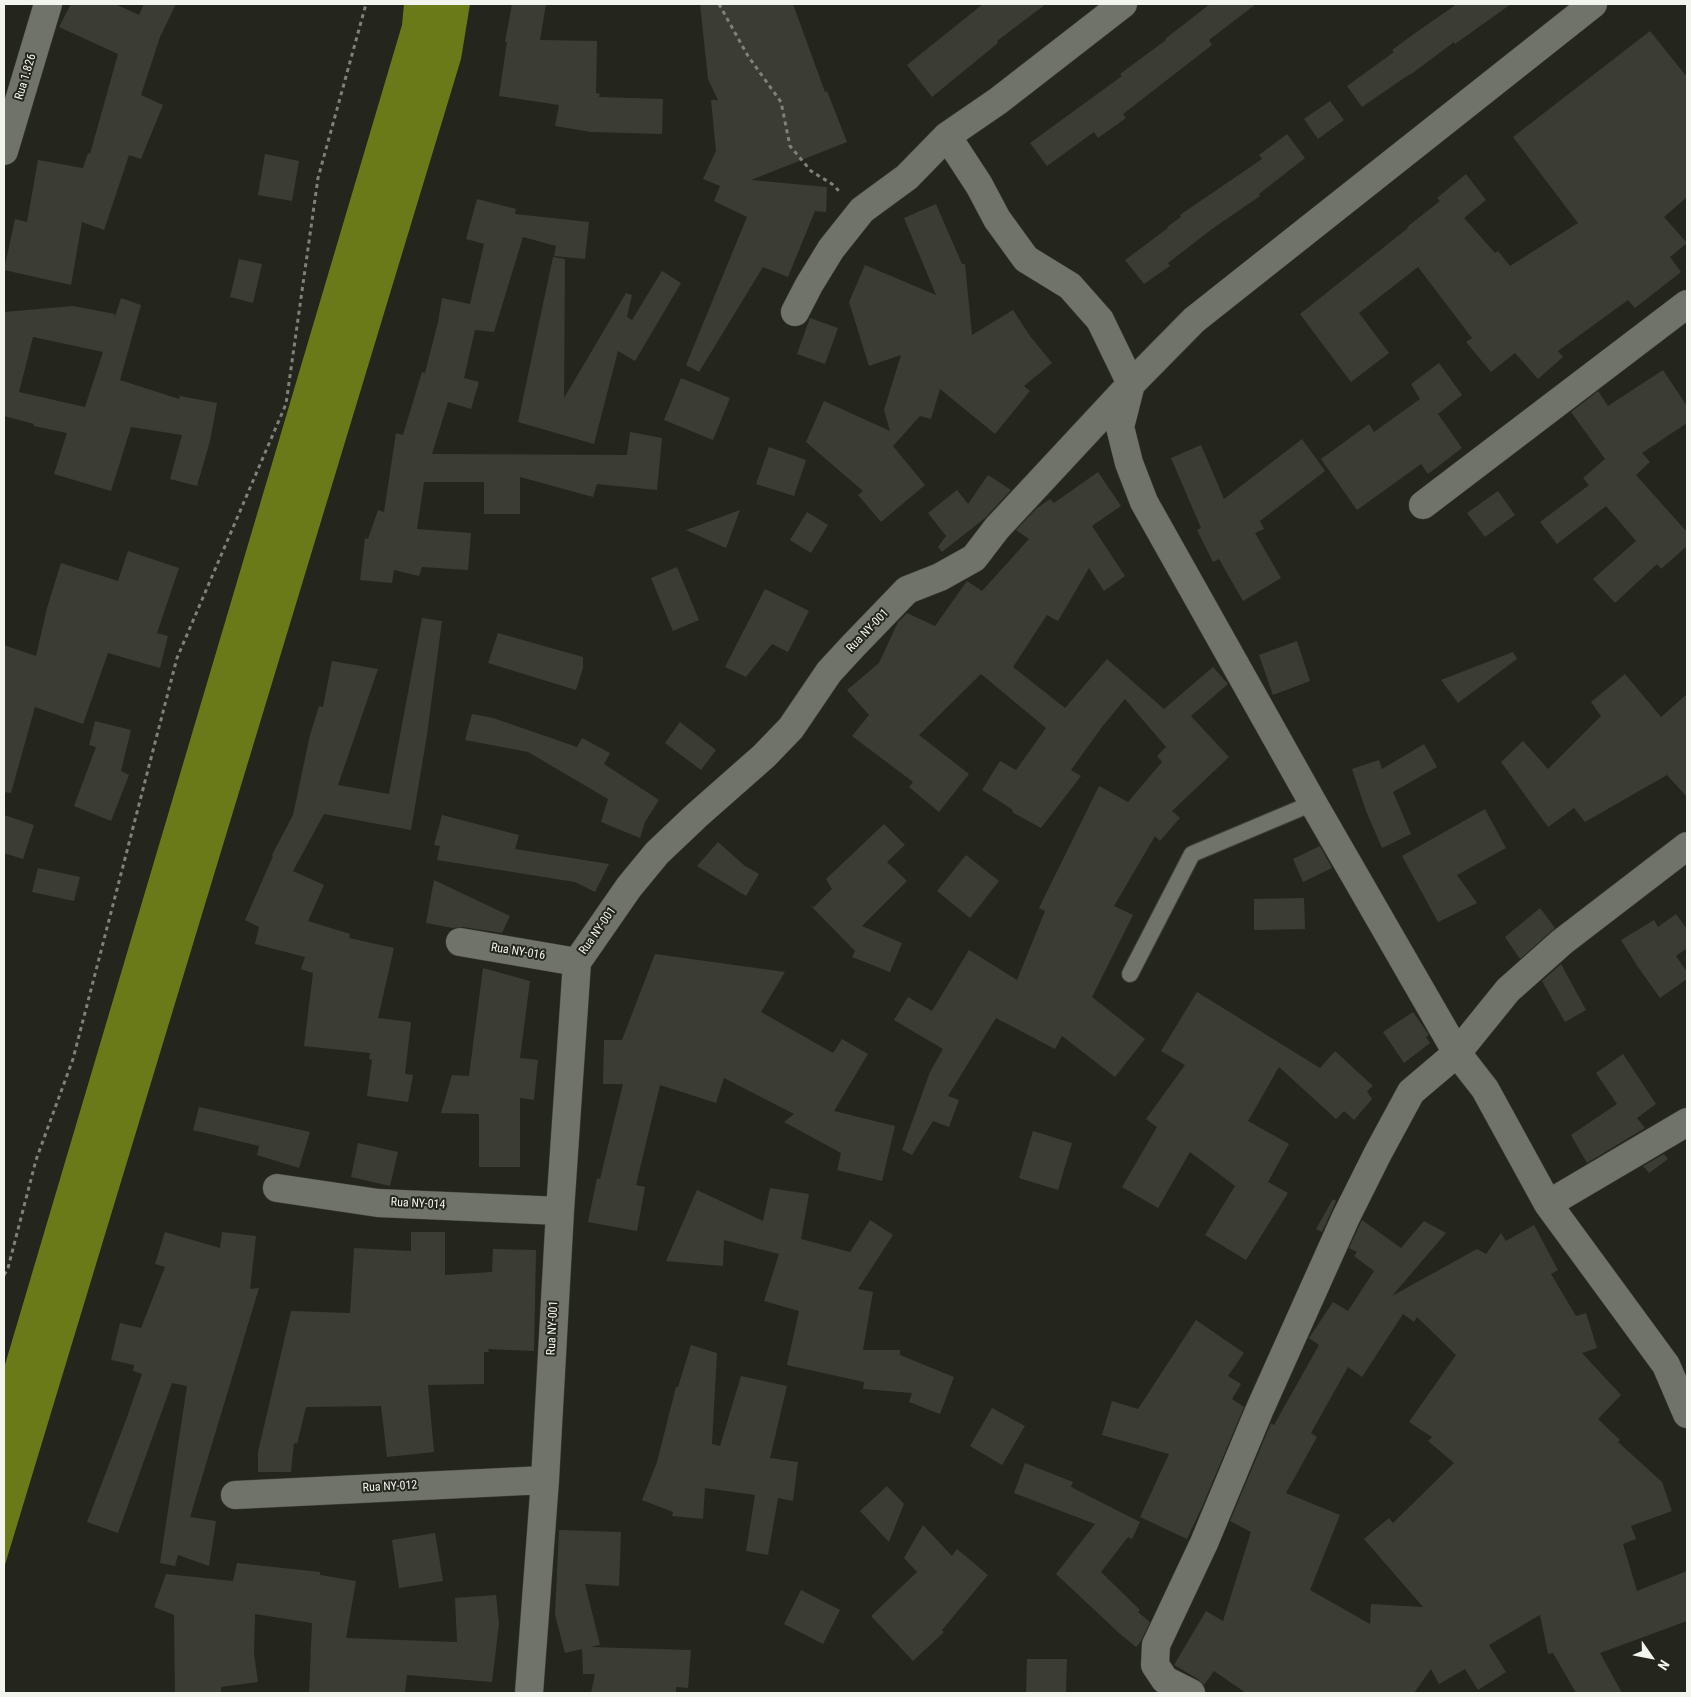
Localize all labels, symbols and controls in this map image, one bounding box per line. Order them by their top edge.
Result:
street label: Rua 1.826 [12,52,40,102]
street label: Rua NY-001 [844,606,892,656]
street label: Rua NY-001 [576,904,620,958]
street label: Rua NY-016 [490,941,546,963]
street label: Rua NY-014 [390,1195,446,1213]
street label: Rua NY-001 [544,1300,562,1356]
street label: Rua NY-012 [362,1478,418,1496]
north arrow [1626,1632,1676,1682]
text: N [1655,1657,1673,1673]

